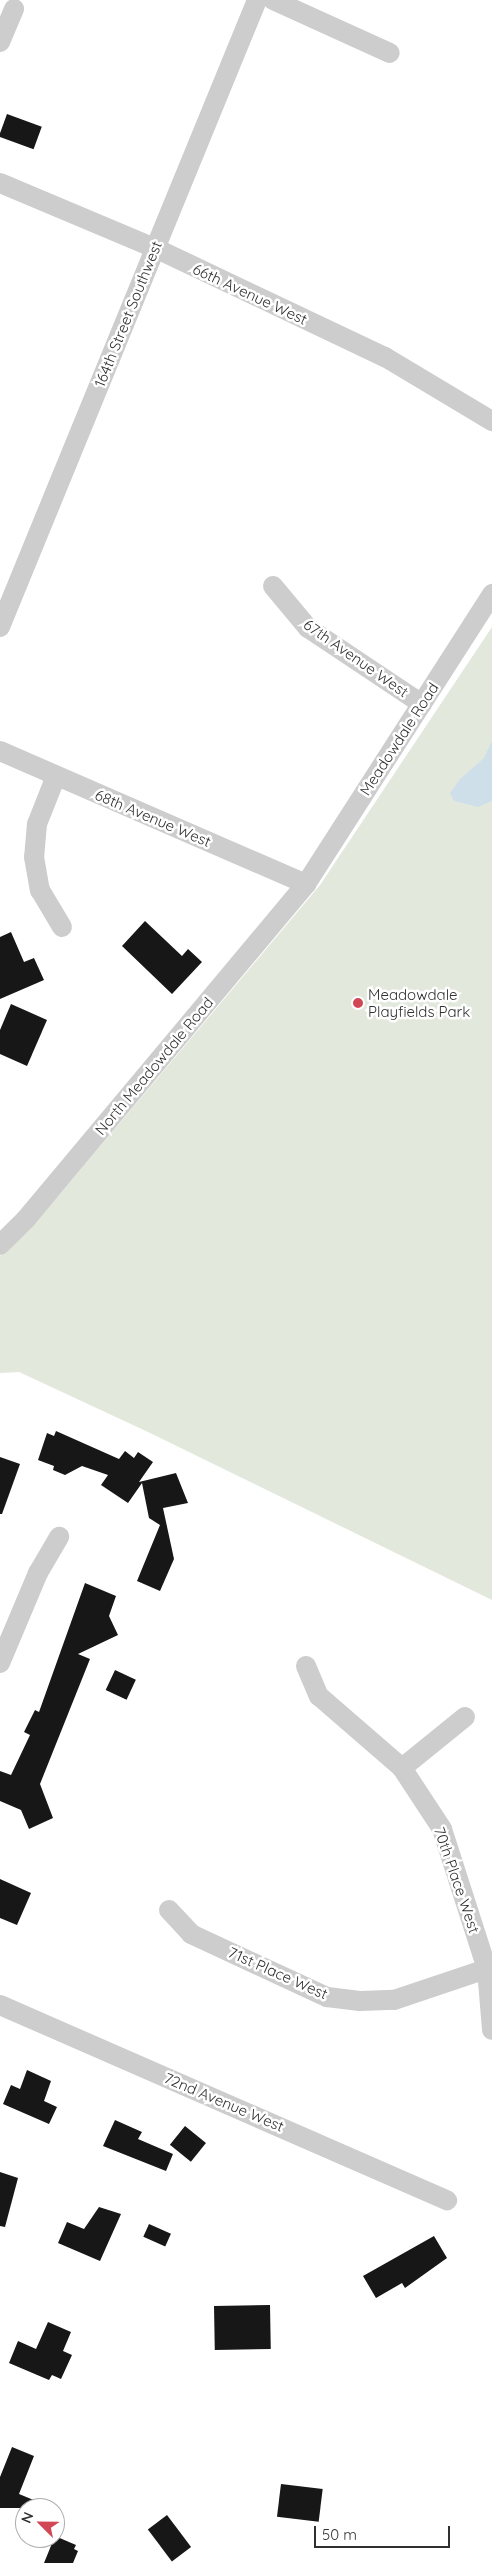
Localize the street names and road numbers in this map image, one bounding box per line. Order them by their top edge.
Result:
street label: 164th Street Southwest [90,238,166,390]
street label: 66th Avenue West [190,260,310,328]
street label: 67th Avenue West [300,615,412,701]
street label: Meadowdale Road [356,679,442,799]
street label: 68th Avenue West [92,785,214,851]
street label: North Meadowdale Road [91,994,217,1138]
street label: 70th Place West [430,1825,484,1935]
street label: 71st Place West [226,1943,330,2003]
street label: 72nd Avenue West [162,2069,286,2135]

